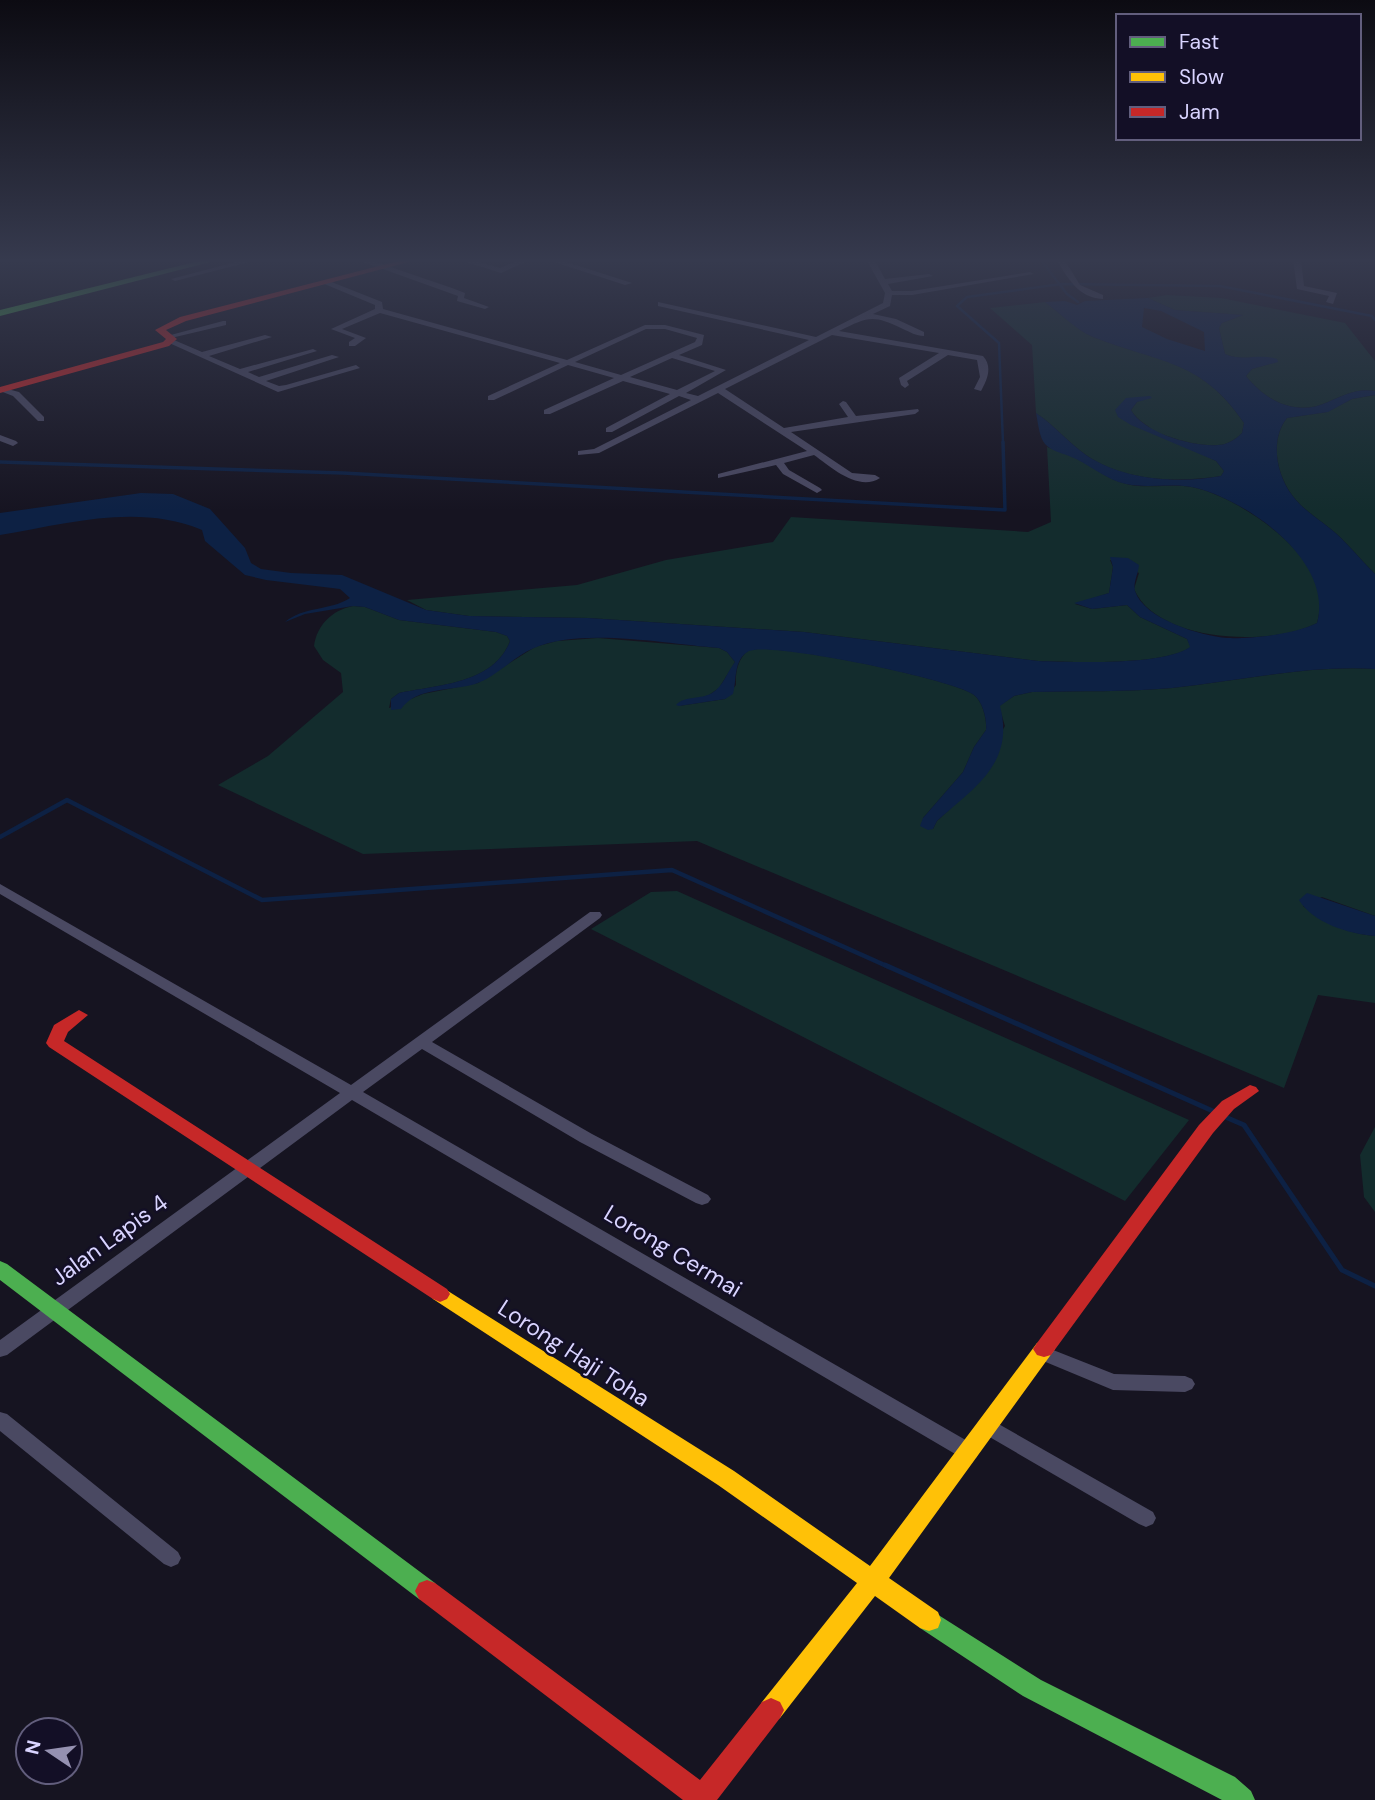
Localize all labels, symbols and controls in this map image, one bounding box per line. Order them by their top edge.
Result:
legend [1116,14,1361,140]
text: Fast [1179,28,1219,56]
text: Slow [1179,63,1224,91]
text: Jam [1179,98,1220,126]
street label: Jalan Lapis 4 [45,1188,173,1292]
street label: Lorong Cermai [599,1198,747,1304]
street label: Lorong Haji Toha [493,1293,655,1413]
north arrow [14,1716,84,1786]
text: N [19,1738,47,1757]

